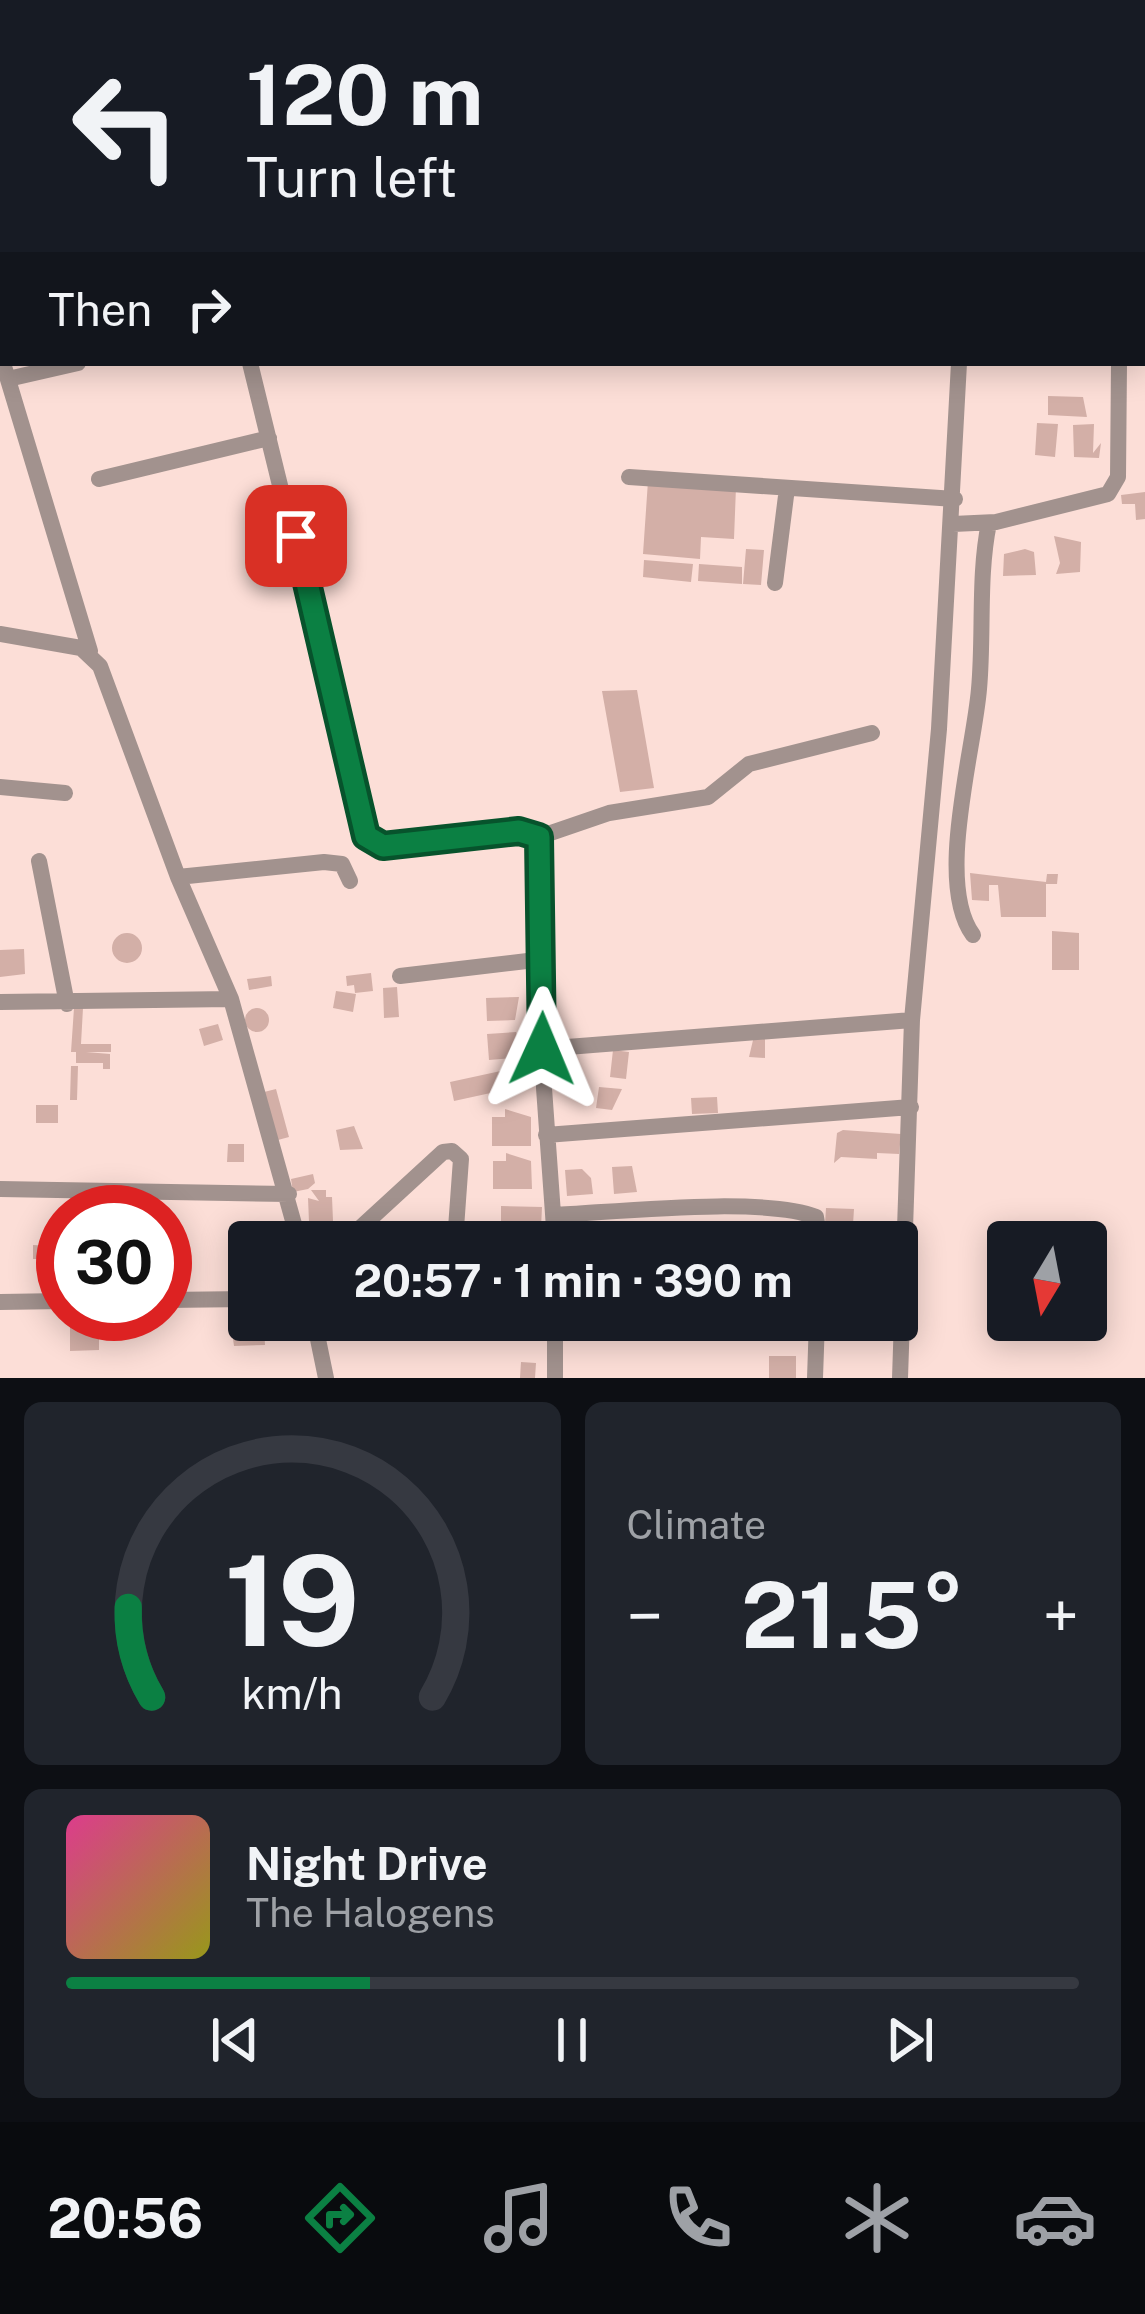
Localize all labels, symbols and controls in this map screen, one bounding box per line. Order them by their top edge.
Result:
text: 120 m [246,45,484,144]
icon: left [48,48,204,204]
text: Turn left [246,146,457,209]
icon: right [176,276,242,342]
text: Then [48,283,152,336]
pin [245,485,347,587]
icon: arrive [263,503,329,569]
position arrow [479,986,605,1112]
speed limit sign: 30 [36,1185,192,1341]
north arrow [987,1221,1107,1341]
map controls [987,1221,1107,1341]
text: 20:57 · 1 min · 390 m [353,1254,793,1307]
text: Climate [627,1502,766,1548]
text: 19 [224,1527,360,1674]
text: 21.5° [741,1562,964,1668]
text: − [627,1577,663,1655]
text: + [1042,1577,1079,1655]
text: km/h [242,1667,343,1718]
text: Night Drive [246,1837,488,1890]
text: The Halogens [246,1890,495,1936]
icon: previous [202,2007,268,2073]
icon: pause [539,2007,605,2073]
icon: next [877,2007,943,2073]
icon: directions [298,2176,382,2260]
icon: music [477,2176,561,2260]
icon: phone [656,2176,740,2260]
icon: climate [835,2176,919,2260]
icon: car [1013,2176,1097,2260]
text: 20:56 [47,2187,203,2250]

